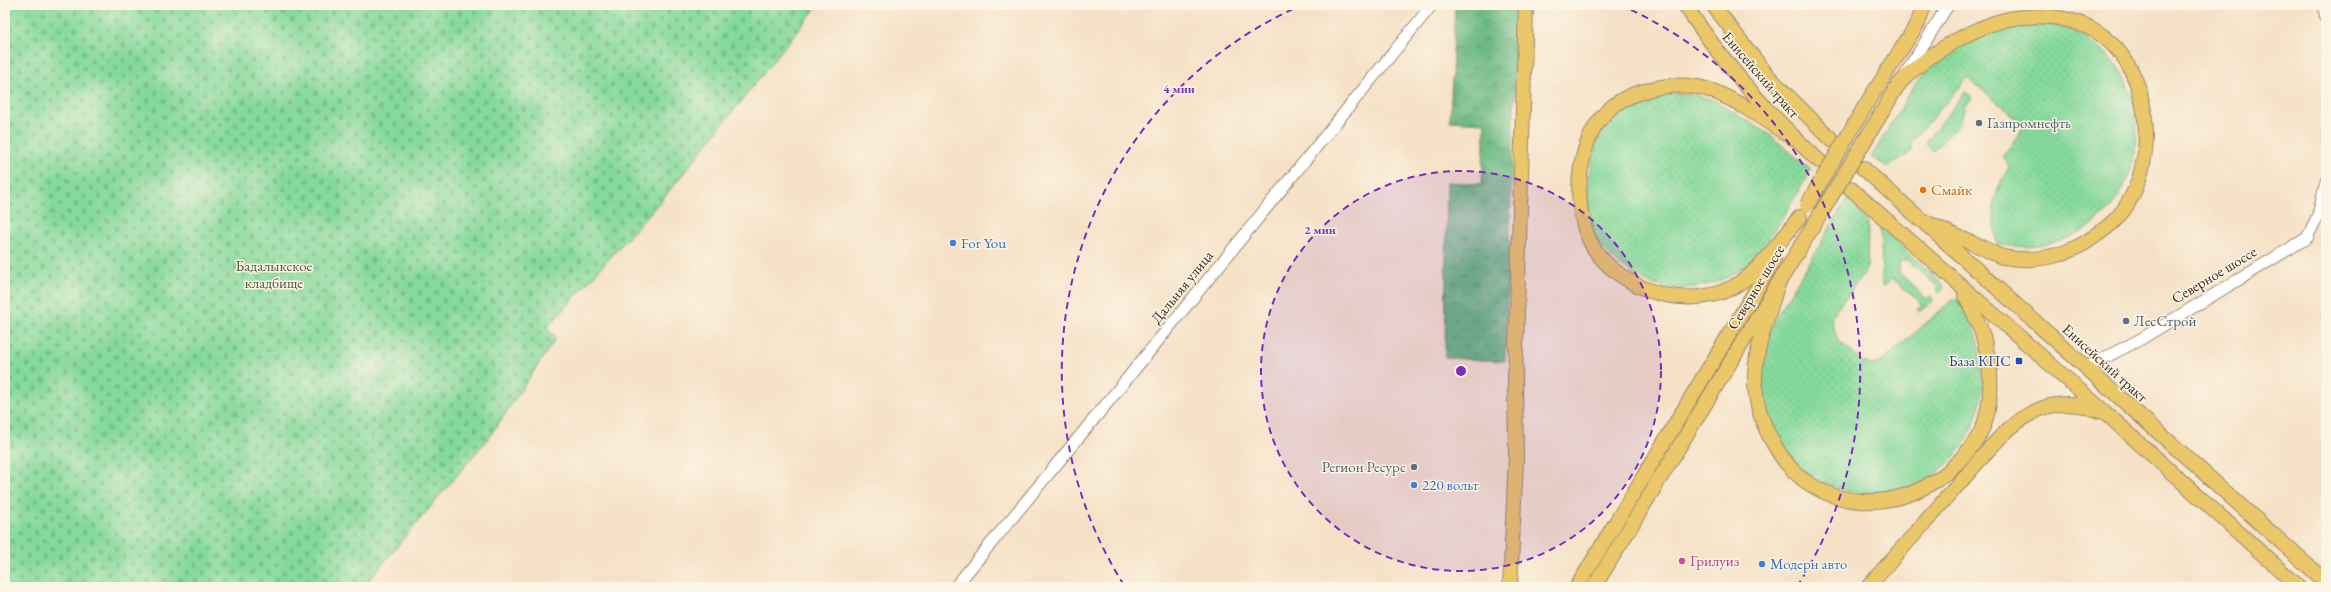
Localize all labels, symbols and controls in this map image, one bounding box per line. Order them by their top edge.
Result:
street label: Енисейский тракт [1719,27,1804,122]
text: 4 мин [1163,81,1195,97]
place label: Газпромнефть [1987,113,2071,132]
marker: Газпромнефть [1974,118,1984,128]
place label: Смайк [1931,180,1972,199]
marker: Смайк [1918,185,1928,195]
text: 2 мин [1304,222,1336,238]
place label: For You [961,233,1006,252]
marker: For You [948,238,958,248]
street label: Северное шоссе [1723,241,1788,333]
street label: Северное шоссе [2168,242,2260,307]
street label: Дальняя улица [1146,246,1217,327]
park label: Бадалыкское кладбище [236,256,313,292]
place label: ЛесСтрой [2134,311,2196,330]
marker: ЛесСтрой [2121,316,2131,326]
street label: Енисейский тракт [2059,319,2152,406]
place label: База КПС [1949,351,2011,370]
marker: База КПС [2014,356,2024,366]
centre of rings [1454,364,1468,378]
place label: Регион Ресурс [1322,457,1406,476]
marker: Регион Ресурс [1409,462,1419,472]
place label: 220 вольт [1422,475,1479,494]
marker: 220 вольт [1409,480,1419,490]
place label: Грилуиз [1690,551,1740,570]
place label: Модерн авто [1770,554,1847,573]
marker: Грилуиз [1677,556,1687,566]
marker: Модерн авто [1757,559,1767,569]

